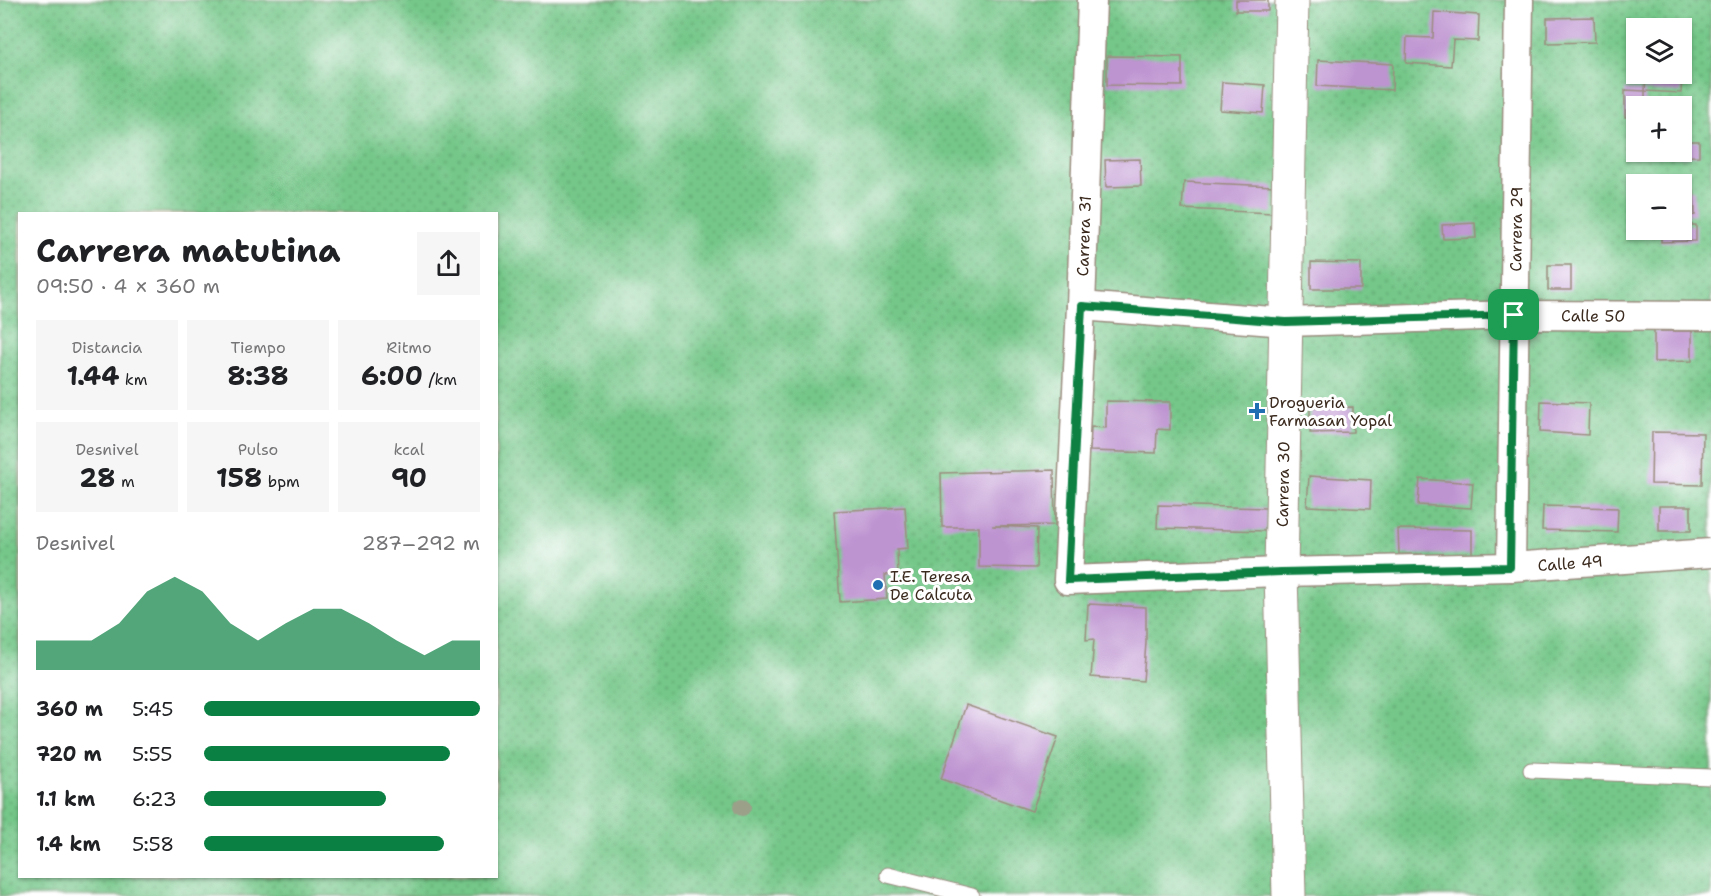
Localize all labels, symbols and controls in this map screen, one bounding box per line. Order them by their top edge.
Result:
map controls [1626,18,1692,240]
button: layers [1626,18,1692,84]
button: + [1626,96,1692,162]
button: − [1626,174,1692,240]
street label: Carrera 29 [1505,186,1527,272]
street label: Carrera 31 [1072,195,1096,277]
text: Carrera matutina [36,228,341,273]
button: share [417,232,480,295]
text: 09:50 · 4 × 360 m [36,273,220,299]
pin [1488,289,1539,340]
icon: arrive [1497,298,1530,331]
street label: Calle 50 [1561,305,1626,326]
text: Distancia [72,337,142,358]
text: Tiempo [230,337,286,358]
text: Ritmo [386,337,432,358]
text: 1.44 [67,358,119,393]
text: 8:38 [227,358,289,393]
text: 6:00 [361,358,423,393]
text: km [119,369,147,390]
text: /km [423,369,457,390]
place label: Drogueria Farmasan Yopal [1269,392,1392,431]
marker: Drogueria Farmasan Yopal [1250,404,1264,418]
text: Desnivel [76,439,139,460]
text: Pulso [238,439,278,460]
text: kcal [393,439,425,460]
street label: Carrera 30 [1271,441,1294,527]
text: 28 [79,460,115,495]
text: 158 [216,460,262,495]
text: 90 [391,460,427,495]
text: m [115,471,135,492]
text: bpm [262,471,300,492]
text: Desnivel [36,530,115,556]
text: 287–292 m [362,530,480,556]
street label: Calle 49 [1537,550,1603,576]
place label: I.E. Teresa De Calcuta [890,566,972,605]
marker: I.E. Teresa De Calcuta [871,578,885,592]
text: 360 m [36,696,103,722]
text: 5:45 [132,696,173,722]
text: 720 m [36,741,102,767]
text: 5:55 [132,741,172,767]
text: 1.1 km [36,786,95,812]
text: 6:23 [132,786,177,812]
text: 1.4 km [36,831,101,857]
text: 5:58 [132,831,174,857]

